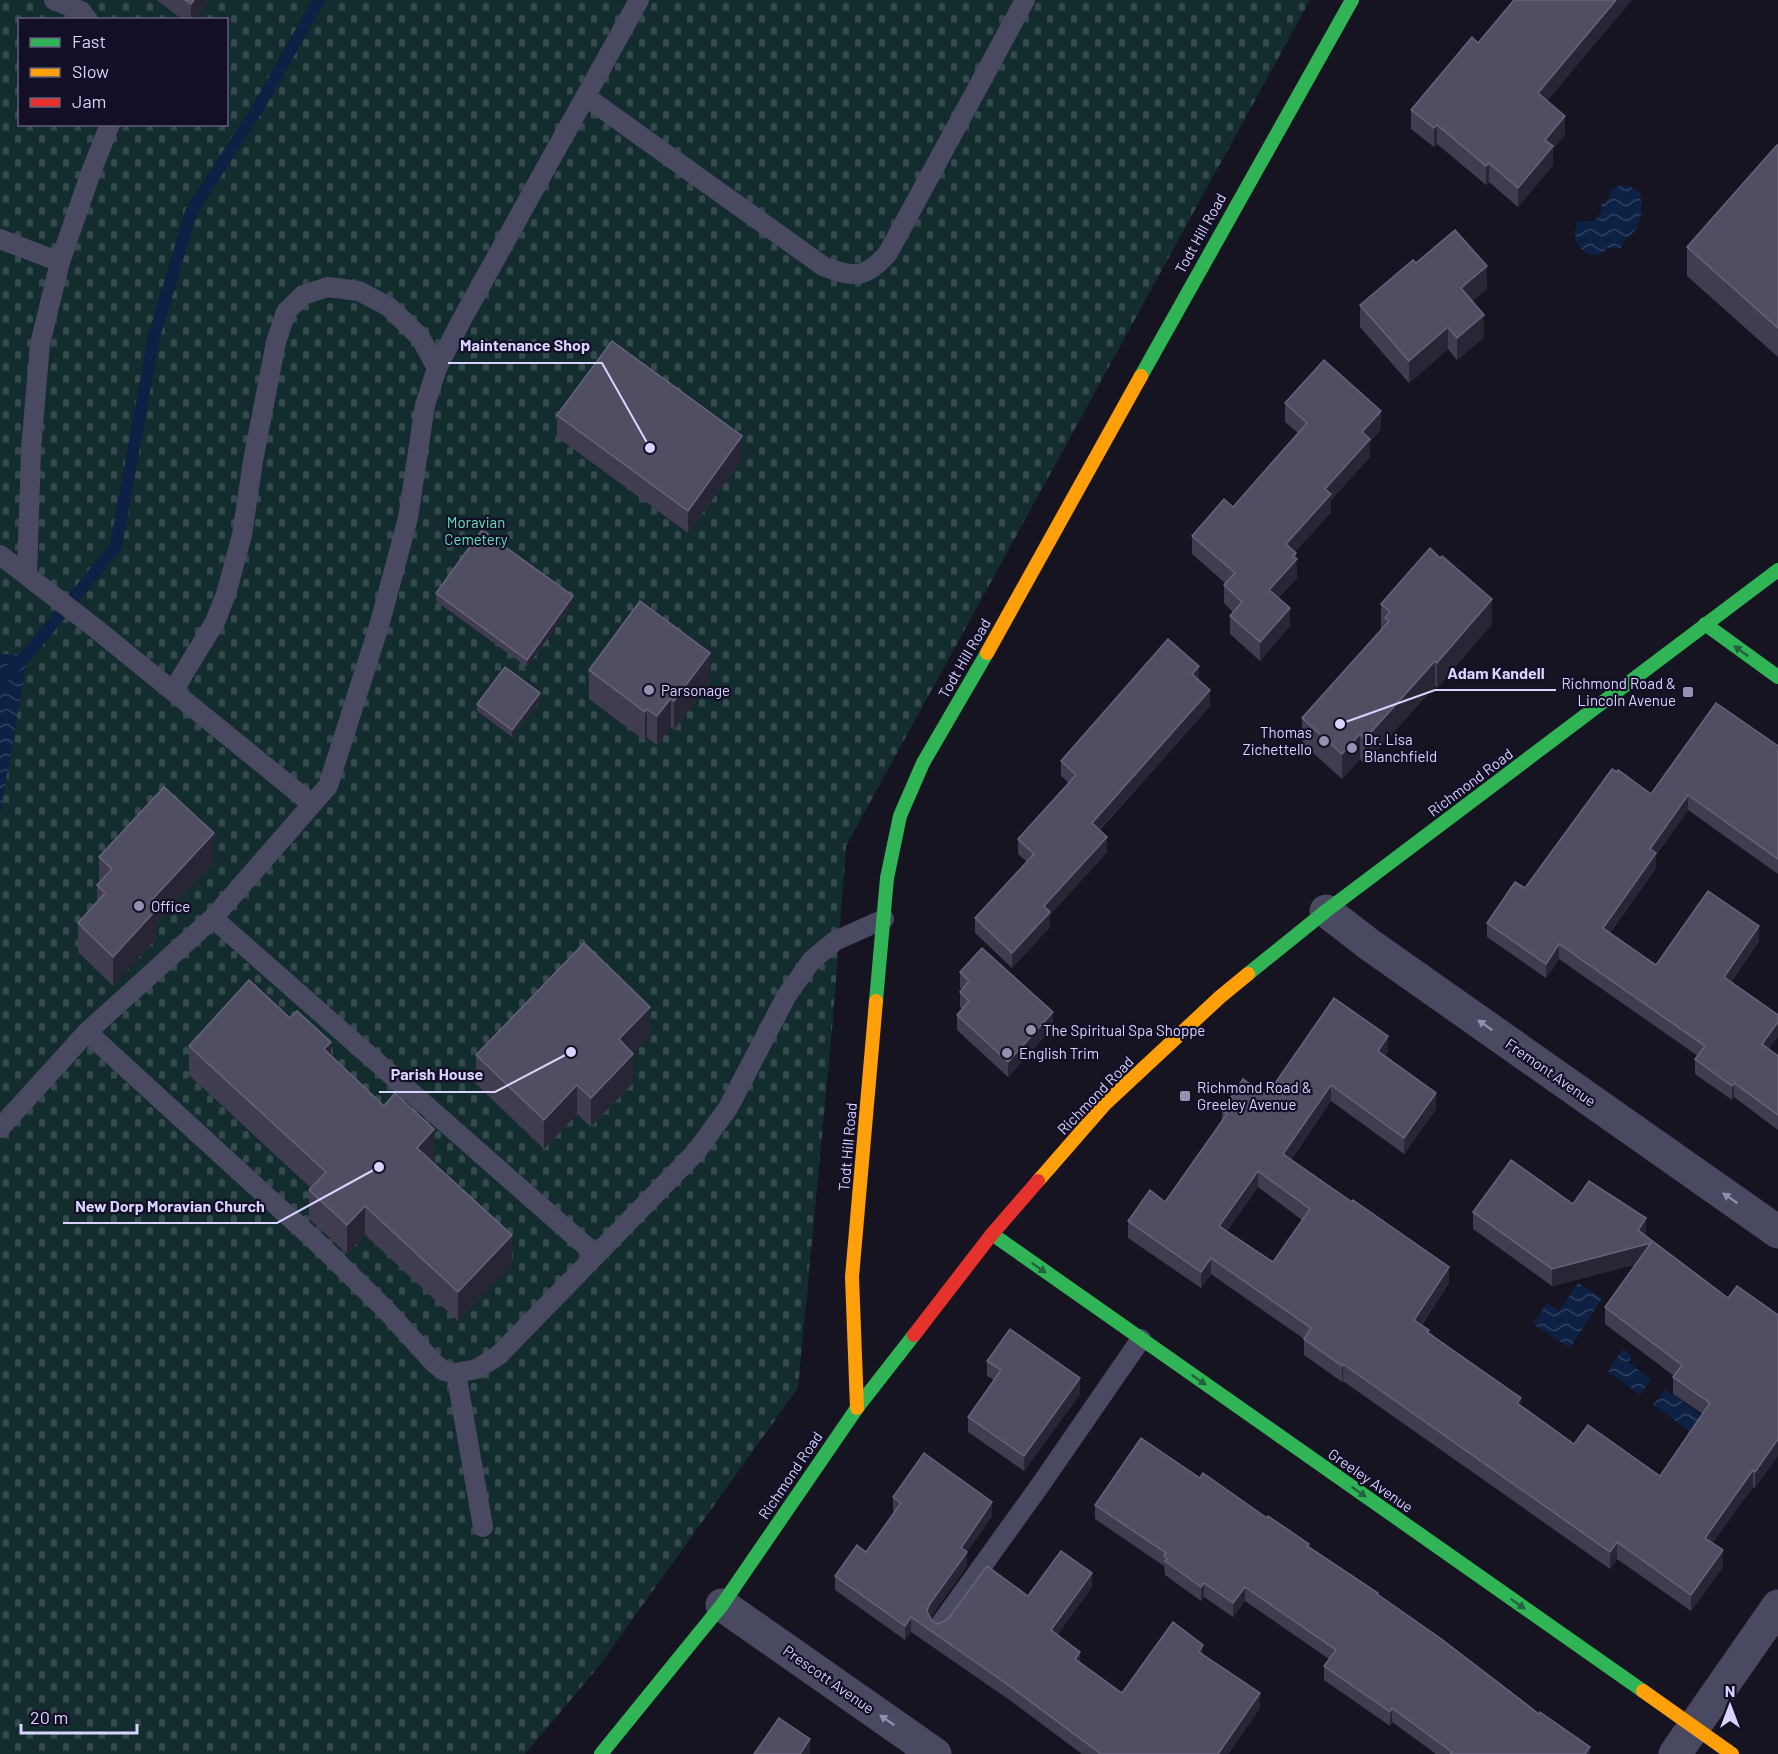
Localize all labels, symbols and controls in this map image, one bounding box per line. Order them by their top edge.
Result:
legend [18,18,228,126]
text: Fast [72,30,106,52]
text: Slow [72,60,109,82]
text: Jam [72,90,106,112]
street label: Todt Hill Road [1171,190,1229,276]
callout: Maintenance Shop [448,329,602,363]
text: Maintenance Shop [460,335,590,354]
park label: Moravian Cemetery [444,513,508,548]
street label: Todt Hill Road [934,615,994,701]
one-way arrow [1734,645,1750,657]
callout: Adam Kandell [1435,656,1556,690]
text: Adam Kandell [1447,663,1545,682]
place label: Richmond Road & Lincoln Avenue [1561,674,1676,709]
place label: Parsonage [661,681,730,699]
marker: Parsonage [642,683,656,697]
marker: Richmond Road & Lincoln Avenue [1681,685,1695,699]
place label: Thomas Zichettello [1243,723,1312,758]
place label: Dr. Lisa Blanchfield [1364,730,1437,765]
marker: Thomas Zichettello [1317,734,1331,748]
marker: Dr. Lisa Blanchfield [1345,741,1359,755]
street label: Richmond Road [1424,744,1516,820]
place label: Office [151,897,190,915]
marker: Office [132,899,146,913]
one-way arrow [1477,1020,1493,1031]
place label: The Spiritual Spa Shoppe [1043,1021,1205,1039]
marker: The Spiritual Spa Shoppe [1024,1023,1038,1037]
street label: Fremont Avenue [1502,1034,1600,1110]
place label: English Trim [1019,1044,1099,1062]
marker: English Trim [1000,1046,1014,1060]
street label: Richmond Road [1053,1052,1137,1138]
callout: Parish House [379,1058,495,1092]
text: Parish House [391,1064,484,1083]
place label: Richmond Road & Greeley Avenue [1197,1078,1312,1113]
marker: Richmond Road & Greeley Avenue [1178,1089,1192,1103]
street label: Todt Hill Road [834,1102,860,1192]
callout: New Dorp Moravian Church [63,1189,277,1223]
one-way arrow [1723,1192,1739,1204]
text: New Dorp Moravian Church [75,1196,265,1215]
one-way arrow [1031,1262,1047,1274]
one-way arrow [1192,1373,1207,1385]
street label: Richmond Road [754,1428,826,1522]
street label: Greeley Avenue [1325,1444,1417,1516]
one-way arrow [1350,1486,1366,1498]
one-way arrow [1510,1598,1526,1610]
street label: Prescott Avenue [780,1641,878,1717]
north arrow [1700,1676,1760,1736]
text: N [1725,1681,1735,1700]
scale bar [21,1697,136,1735]
text: 20 m [30,1706,68,1728]
one-way arrow [880,1714,896,1726]

